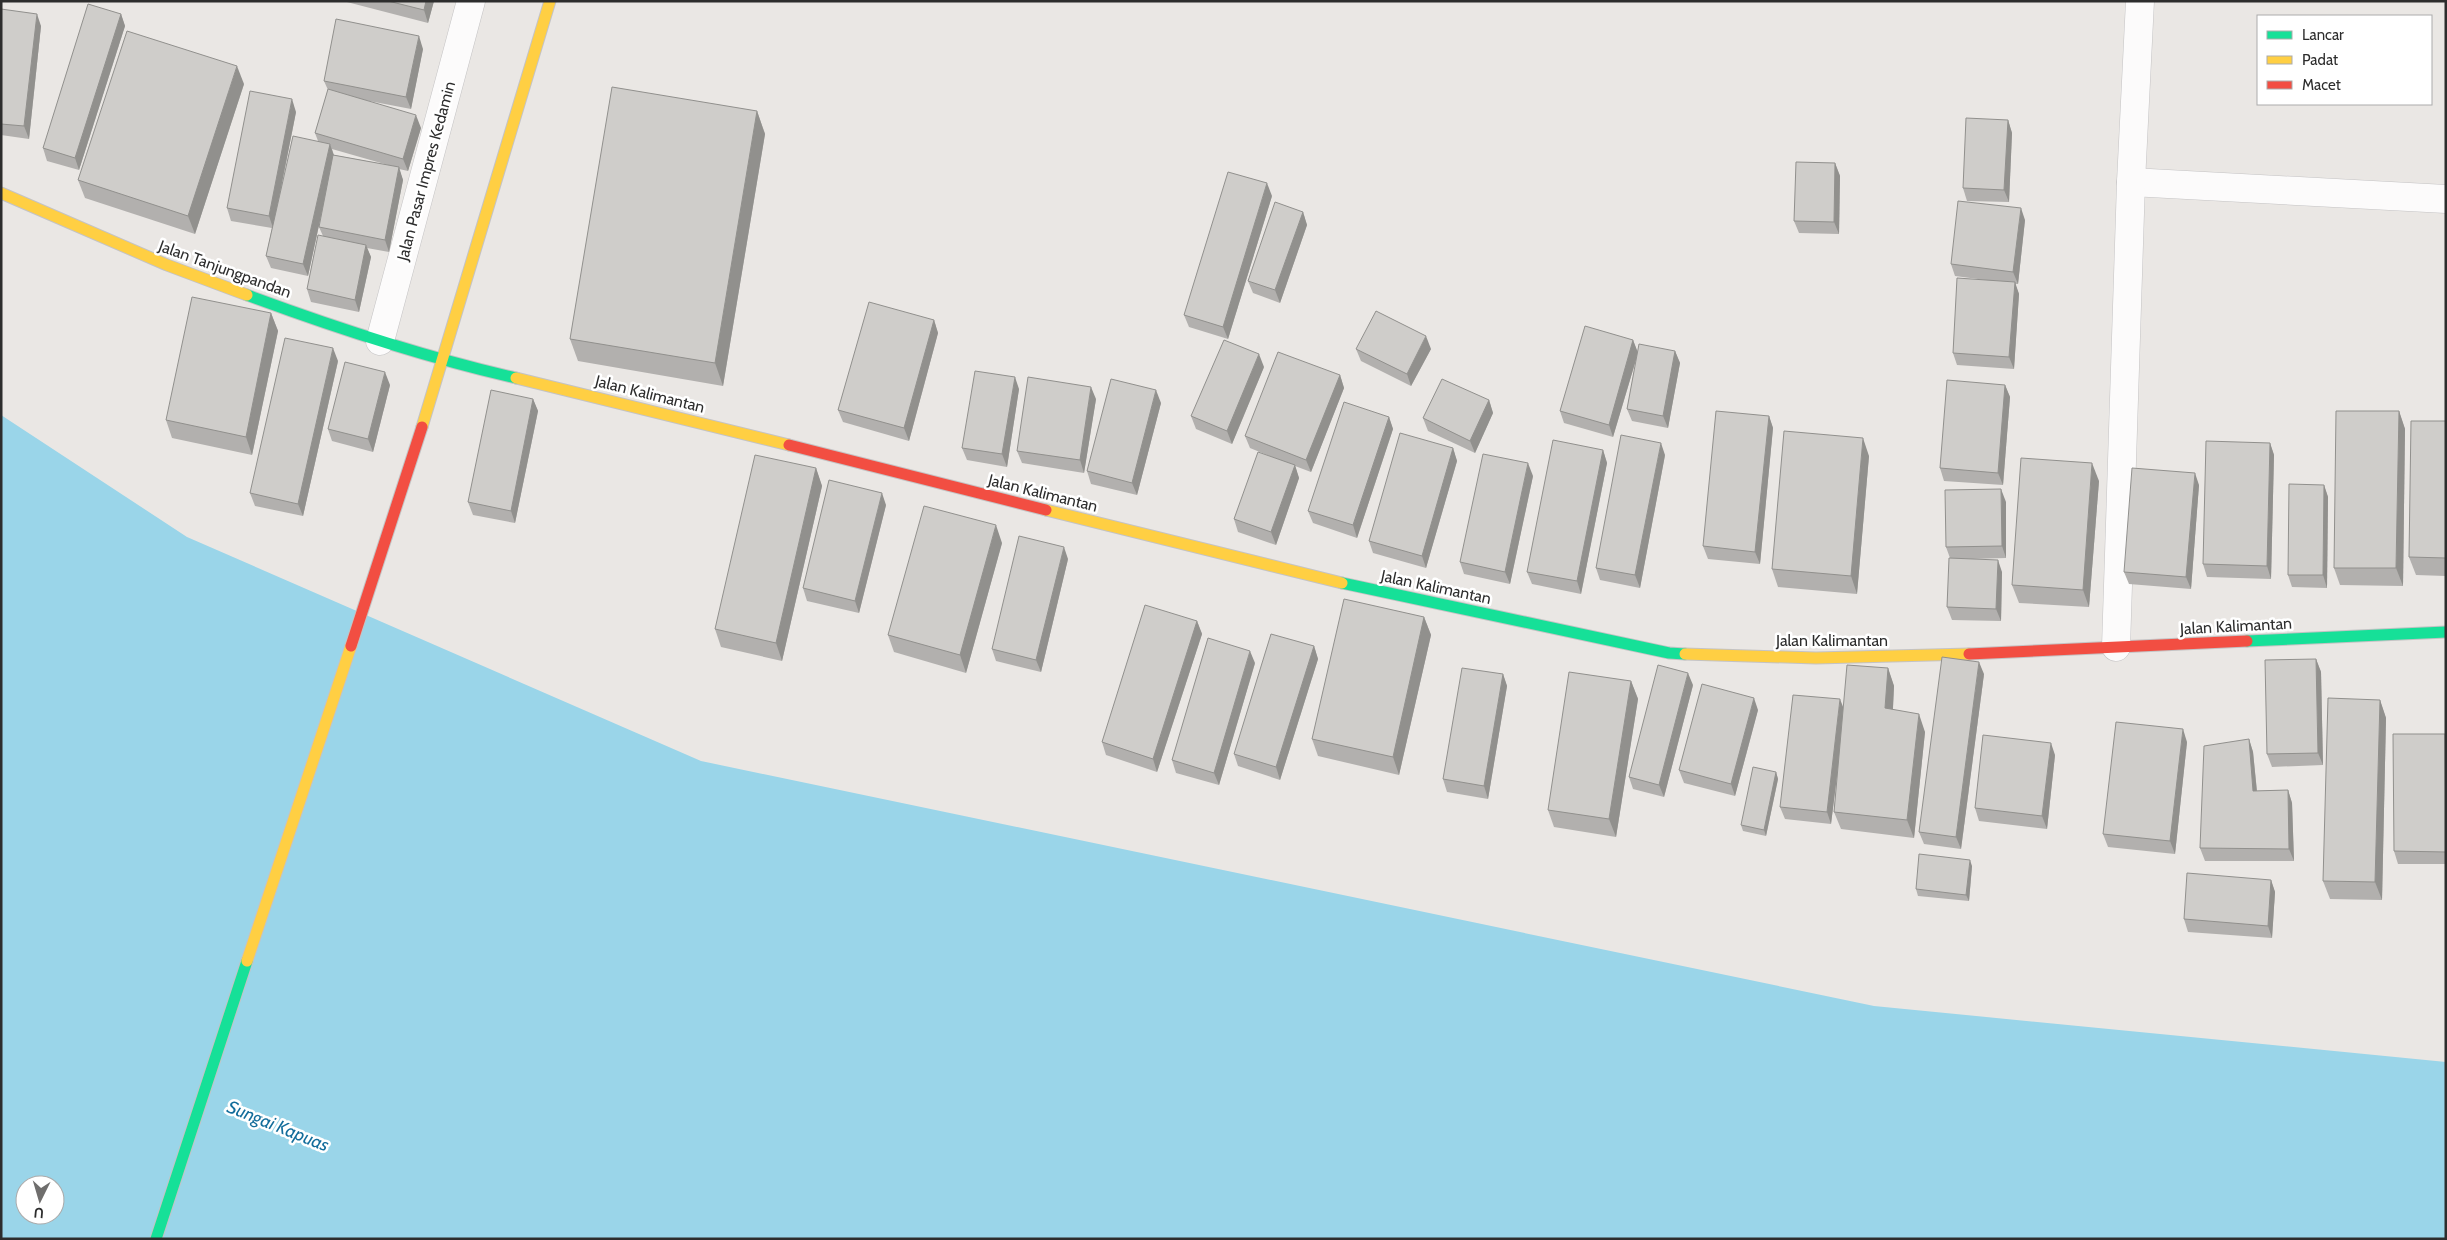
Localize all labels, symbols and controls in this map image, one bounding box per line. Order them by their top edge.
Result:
legend [2257,15,2432,105]
text: Lancar [2302,26,2344,44]
text: Padat [2302,51,2338,69]
text: Macet [2302,76,2341,94]
street label: Jalan Pasar Impres Kedamin [393,79,459,264]
street label: Jalan Tanjungpandan [155,236,294,302]
street label: Jalan Kalimantan [592,371,707,417]
street label: Jalan Kalimantan [985,470,1100,516]
street label: Jalan Kalimantan [1378,566,1493,608]
street label: Jalan Kalimantan [2179,614,2292,638]
street label: Jalan Kalimantan [1775,631,1888,650]
water label: Sungai Kapuas [224,1096,332,1156]
north arrow [15,1175,65,1225]
text: U [33,1204,45,1222]

